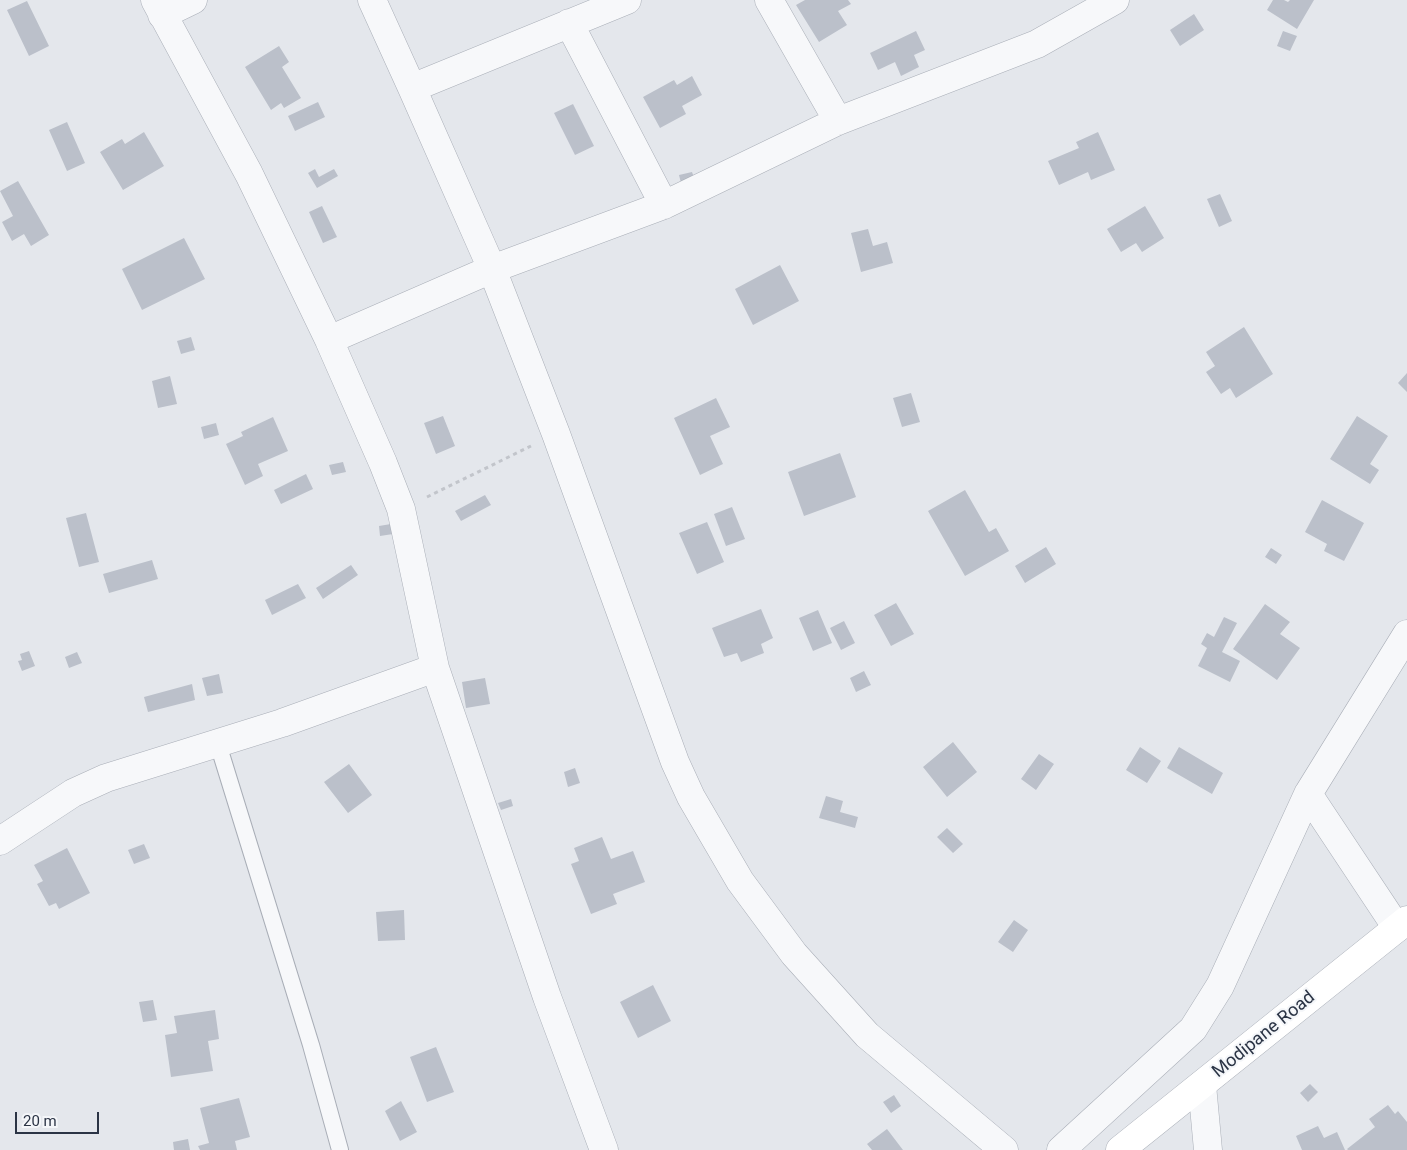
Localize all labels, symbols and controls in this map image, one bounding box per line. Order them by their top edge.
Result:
street label: Modipane Road [1208,987,1320,1083]
scale bar [18,1102,101,1134]
text: 20 m [23,1112,57,1130]

